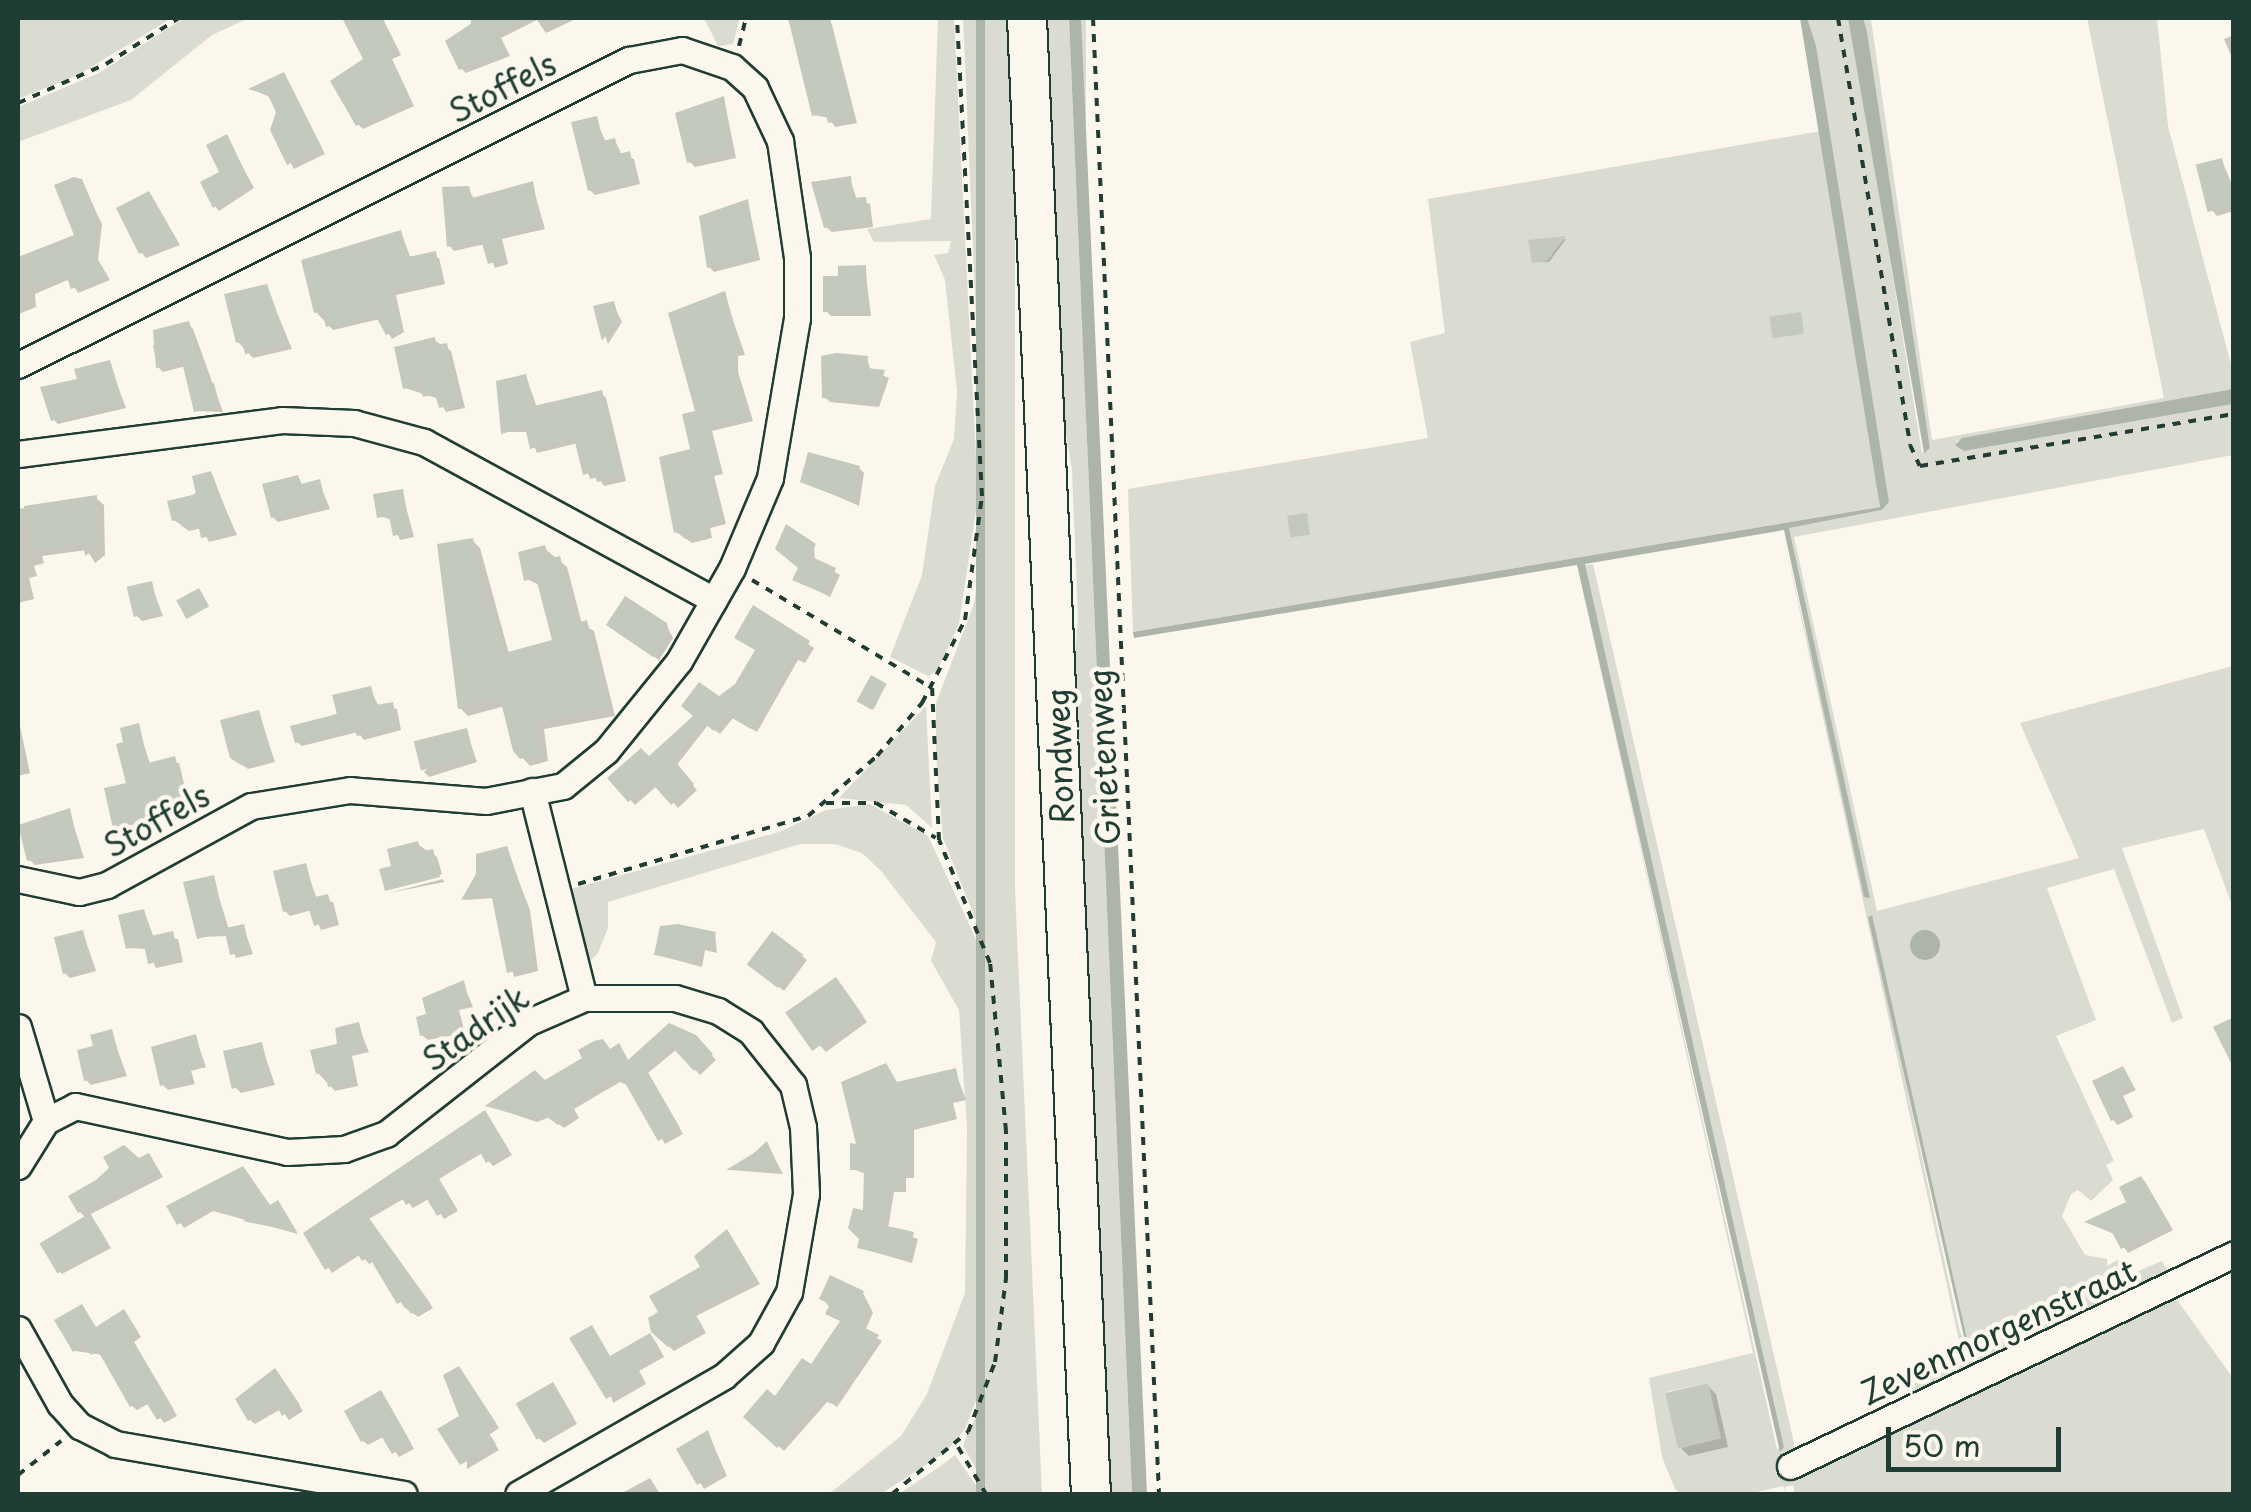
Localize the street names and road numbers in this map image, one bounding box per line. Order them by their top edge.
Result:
street label: Stoffels [442,44,562,130]
street label: Grietenweg [1079,668,1127,846]
street label: Rondweg [1037,687,1081,825]
street label: Stoffels [96,775,216,865]
street label: Stadrijk [414,978,536,1078]
street label: Zevenmorgenstraat [1854,1250,2142,1412]

